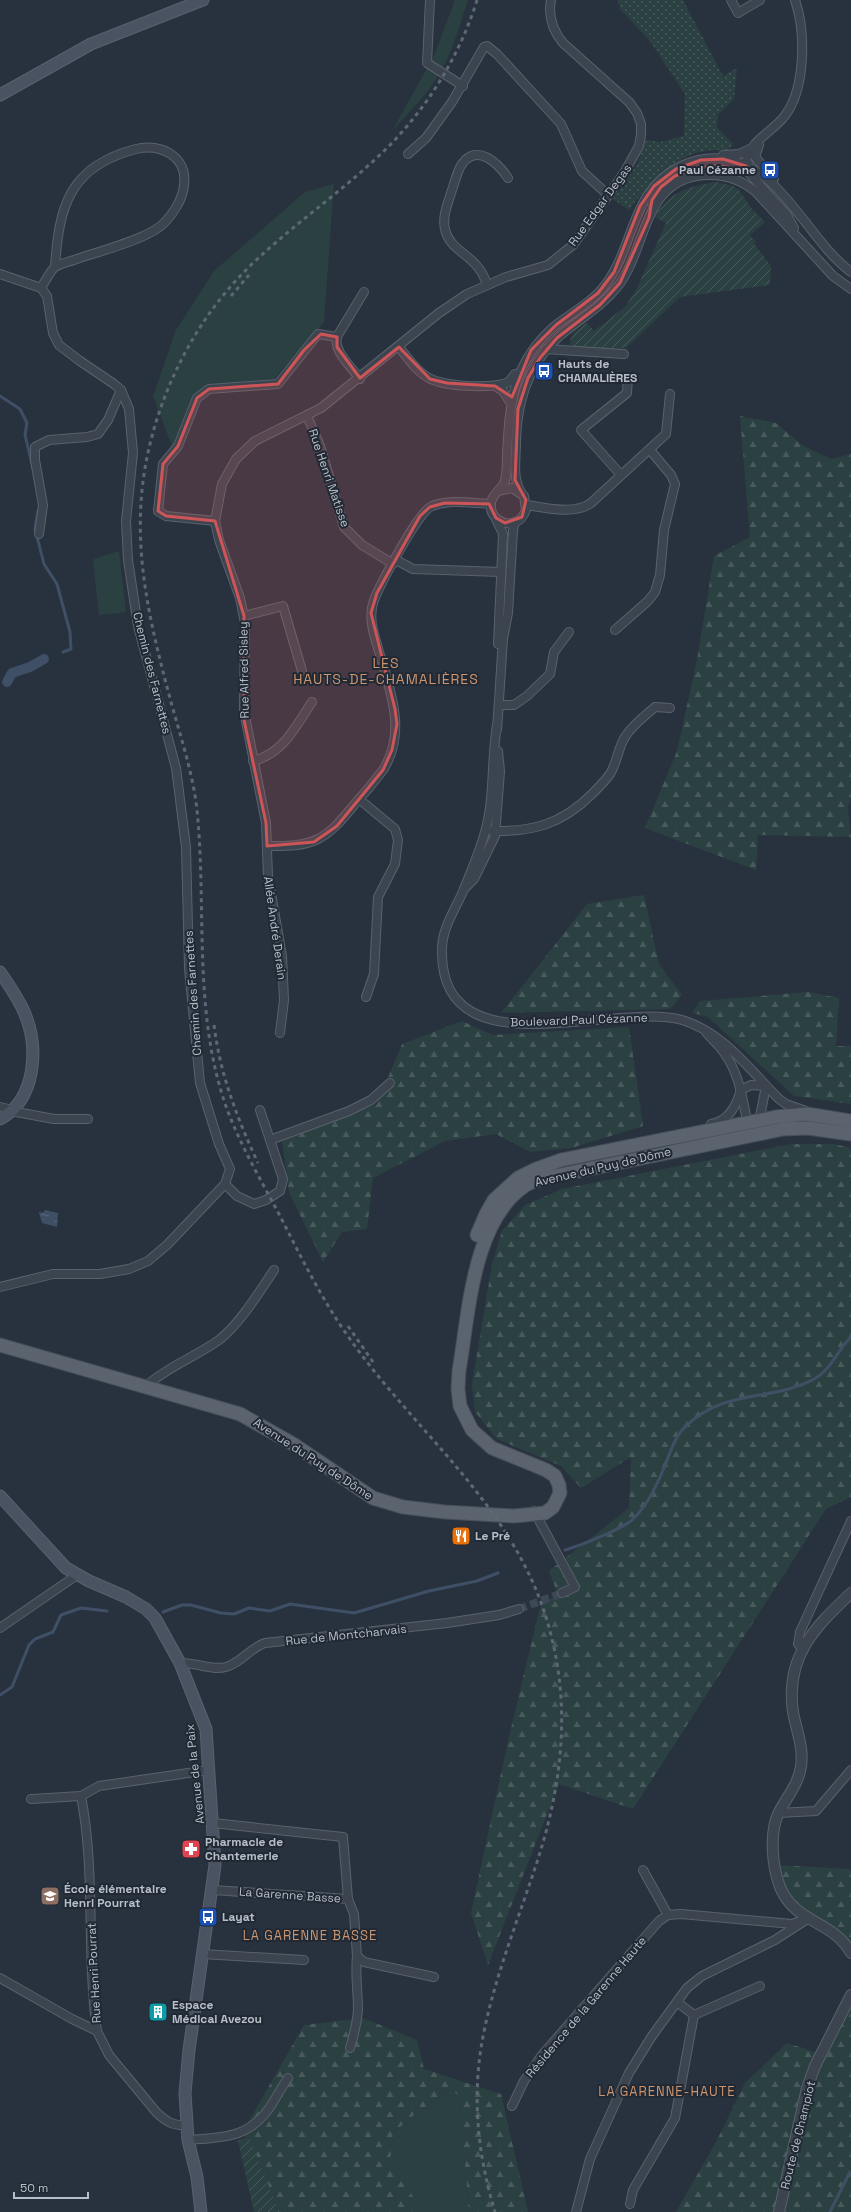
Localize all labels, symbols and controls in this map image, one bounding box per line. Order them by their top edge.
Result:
bus stop icon: Paul Cézanne [759,159,781,181]
street label: Rue Edgar Degas [565,161,635,249]
place label: Paul Cézanne [679,162,756,178]
place label: Hauts de CHAMALIÈRES [558,356,637,386]
bus stop icon: Hauts de CHAMALIÈRES [533,360,555,382]
street label: Rue Henri Matisse [305,427,353,529]
street label: Chemin des Farnettes [129,610,175,736]
street label: Rue Alfred Sisley [235,621,253,719]
district label: LES HAUTS-DE-CHAMALIÈRES [293,654,479,688]
street label: Allée André Derain [260,875,290,981]
street label: Chemin des Farnettes [181,930,205,1056]
street label: Boulevard Paul Cézanne [510,1010,648,1030]
street label: Avenue du Puy de Dôme [533,1144,673,1190]
street label: Avenue du Puy de Dôme [250,1414,376,1504]
restaurant icon: Le Pré [450,1525,472,1547]
place label: Le Pré [475,1528,510,1544]
street label: Rue de Montcharvais [285,1621,407,1649]
street label: Avenue de la Paix [182,1723,208,1825]
place label: Pharmacie de Chantemerle [205,1834,283,1864]
pharmacy icon: Pharmacie de Chantemerle [180,1838,202,1860]
place label: École élémentaire Henri Pourrat [64,1881,167,1911]
street label: La Garenne Basse [238,1883,342,1907]
school or university icon: École élémentaire Henri Pourrat [39,1885,61,1907]
bus stop icon: Layat [197,1906,219,1928]
place label: Layat [222,1909,255,1925]
street label: Rue Henri Pourrat [83,1922,105,2024]
district label: LA GARENNE BASSE [243,1927,377,1944]
street label: Résidence de la Garenne Haute [522,1933,650,2081]
place label: Espace Médical Avezou [172,1997,262,2027]
building icon: Espace Médical Avezou [147,2001,169,2023]
street label: Route de Champiot [777,2079,819,2191]
district label: LA GARENNE-HAUTE [598,2083,736,2100]
scale bar [14,2174,88,2200]
text: 50 m [20,2180,48,2196]

